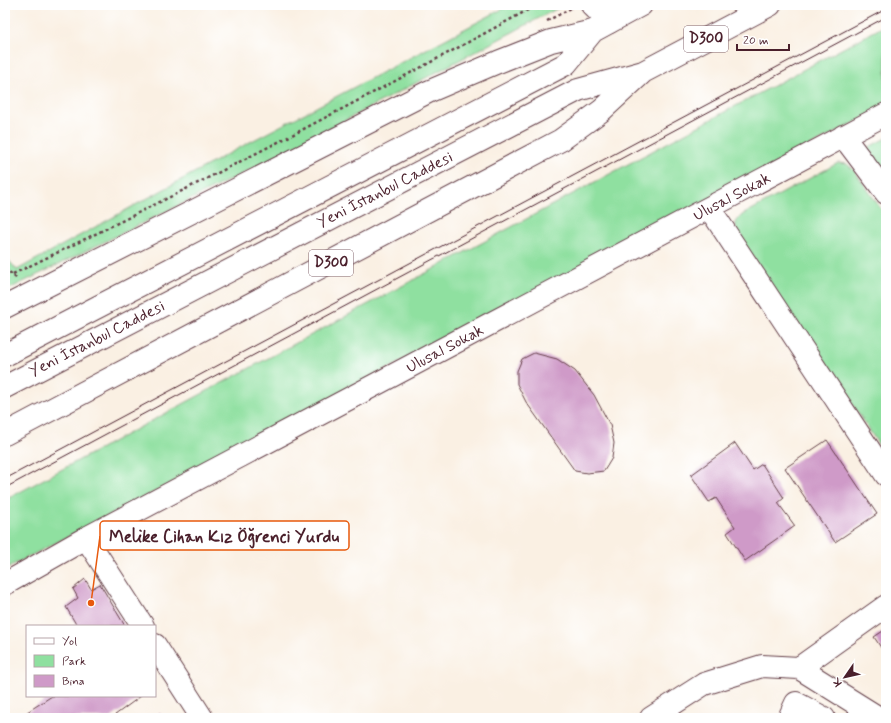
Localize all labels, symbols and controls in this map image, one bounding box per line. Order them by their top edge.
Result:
road number: D300 [684,26,728,52]
scale bar [737,26,789,52]
text: 20 m [743,33,769,49]
street label: Yeni İstanbul Caddesi [314,147,456,233]
street label: Ulusal Sokak [690,168,774,226]
road number: D300 [309,250,353,276]
street label: Yeni İstanbul Caddesi [26,296,168,382]
street label: Ulusal Sokak [403,320,487,378]
callout: Melike Cihan Kız Öğrenci Yurdu [100,521,349,550]
text: Melike Cihan Kız Öğrenci Yurdu [109,526,339,549]
legend [26,625,156,697]
text: Yol [62,634,77,650]
text: Park [62,654,86,670]
north arrow [825,657,865,697]
text: Bina [62,674,85,690]
text: K [829,675,846,689]

